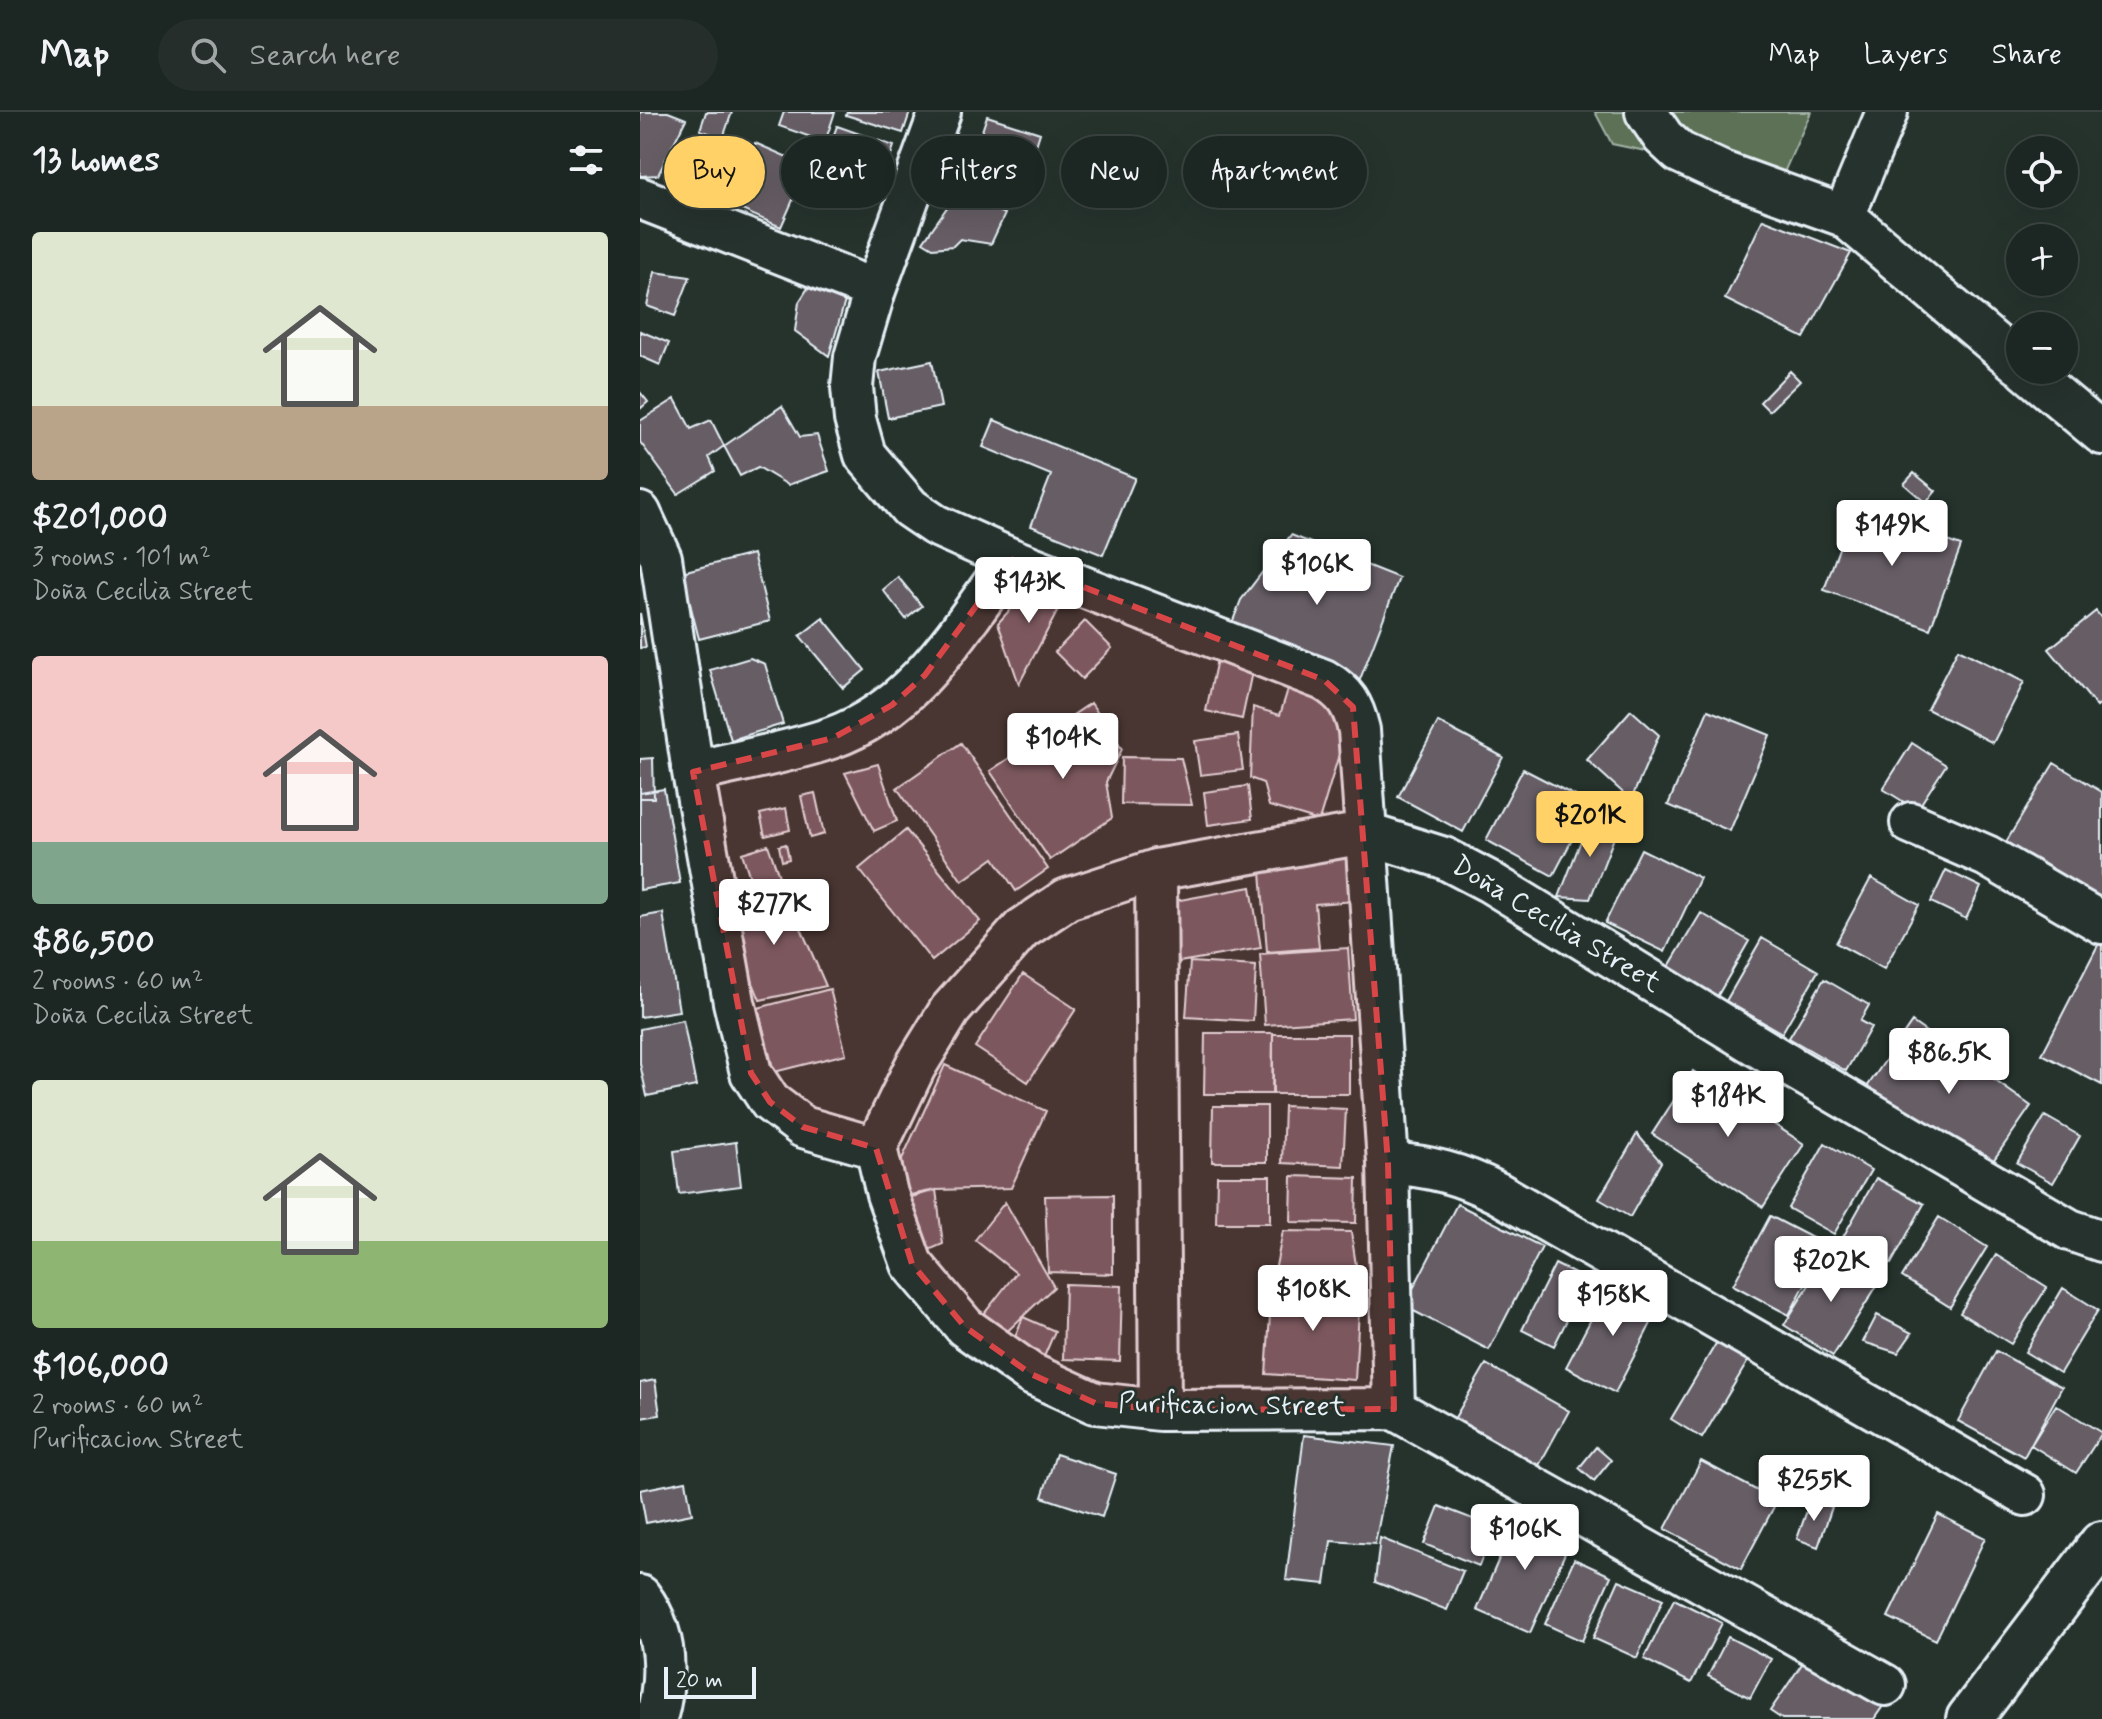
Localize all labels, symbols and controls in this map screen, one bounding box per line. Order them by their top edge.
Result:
search box [158,19,718,91]
text: Map [40,31,110,80]
icon: search [186,33,230,77]
text: Search here [250,36,401,75]
text: Map [1769,37,1820,74]
text: Layers [1864,37,1948,74]
text: Share [1992,37,2062,74]
chip: Buy [664,136,765,208]
chip: Rent [781,136,895,208]
chip: Filters [911,136,1045,208]
chip: New [1061,136,1167,208]
chip: Apartment [1183,136,1367,208]
map controls [2006,136,2078,384]
button: locate [2006,136,2078,208]
text: 13 homes [32,138,160,183]
icon: filters [564,138,608,182]
button: + [2006,224,2078,296]
icon: home [248,284,392,428]
button: − [2006,312,2078,384]
text: $201,000 [32,496,168,541]
pin: $149K [1836,500,1948,568]
text: $149K [1855,509,1929,543]
pin: $106K [1261,539,1373,607]
text: 3 rooms · 101 m² [32,541,211,575]
text: $106K [1281,548,1353,582]
pin: $143K [973,557,1085,625]
text: $143K [993,566,1065,600]
text: Doña Cecilia Street [32,575,253,609]
icon: home [248,708,392,852]
pin: $104K [1007,713,1119,781]
text: $104K [1025,722,1101,756]
pin: $201K [1534,791,1646,859]
text: $201K [1554,800,1626,834]
street label: Doña Cecilia Street [1444,848,1668,1002]
pin: $277K [718,879,830,947]
text: $277K [737,888,811,922]
text: $86,500 [32,920,155,965]
text: 2 rooms · 60 m² [32,965,203,999]
text: Doña Cecilia Street [32,999,253,1033]
pin: $86.5K [1884,1028,2014,1096]
text: $86.5K [1907,1037,1991,1071]
pin: $184K [1672,1071,1784,1139]
text: $184K [1691,1080,1765,1114]
icon: home [248,1132,392,1276]
pin: $202K [1775,1236,1887,1304]
text: $202K [1793,1245,1869,1279]
pin: $108K [1257,1265,1369,1333]
pin: $158K [1557,1270,1669,1338]
text: $108K [1276,1274,1350,1308]
text: $158K [1576,1279,1650,1313]
text: $106,000 [32,1344,169,1389]
street label: Purificacion Street [1118,1386,1347,1426]
text: 2 rooms · 60 m² [32,1389,203,1423]
text: Purificacion Street [32,1423,244,1457]
pin: $255K [1758,1455,1870,1523]
text: $255K [1777,1464,1851,1498]
pin: $106K [1469,1504,1581,1572]
text: $106K [1489,1513,1561,1547]
scale bar [664,1663,756,1699]
text: 20 m [676,1667,723,1695]

